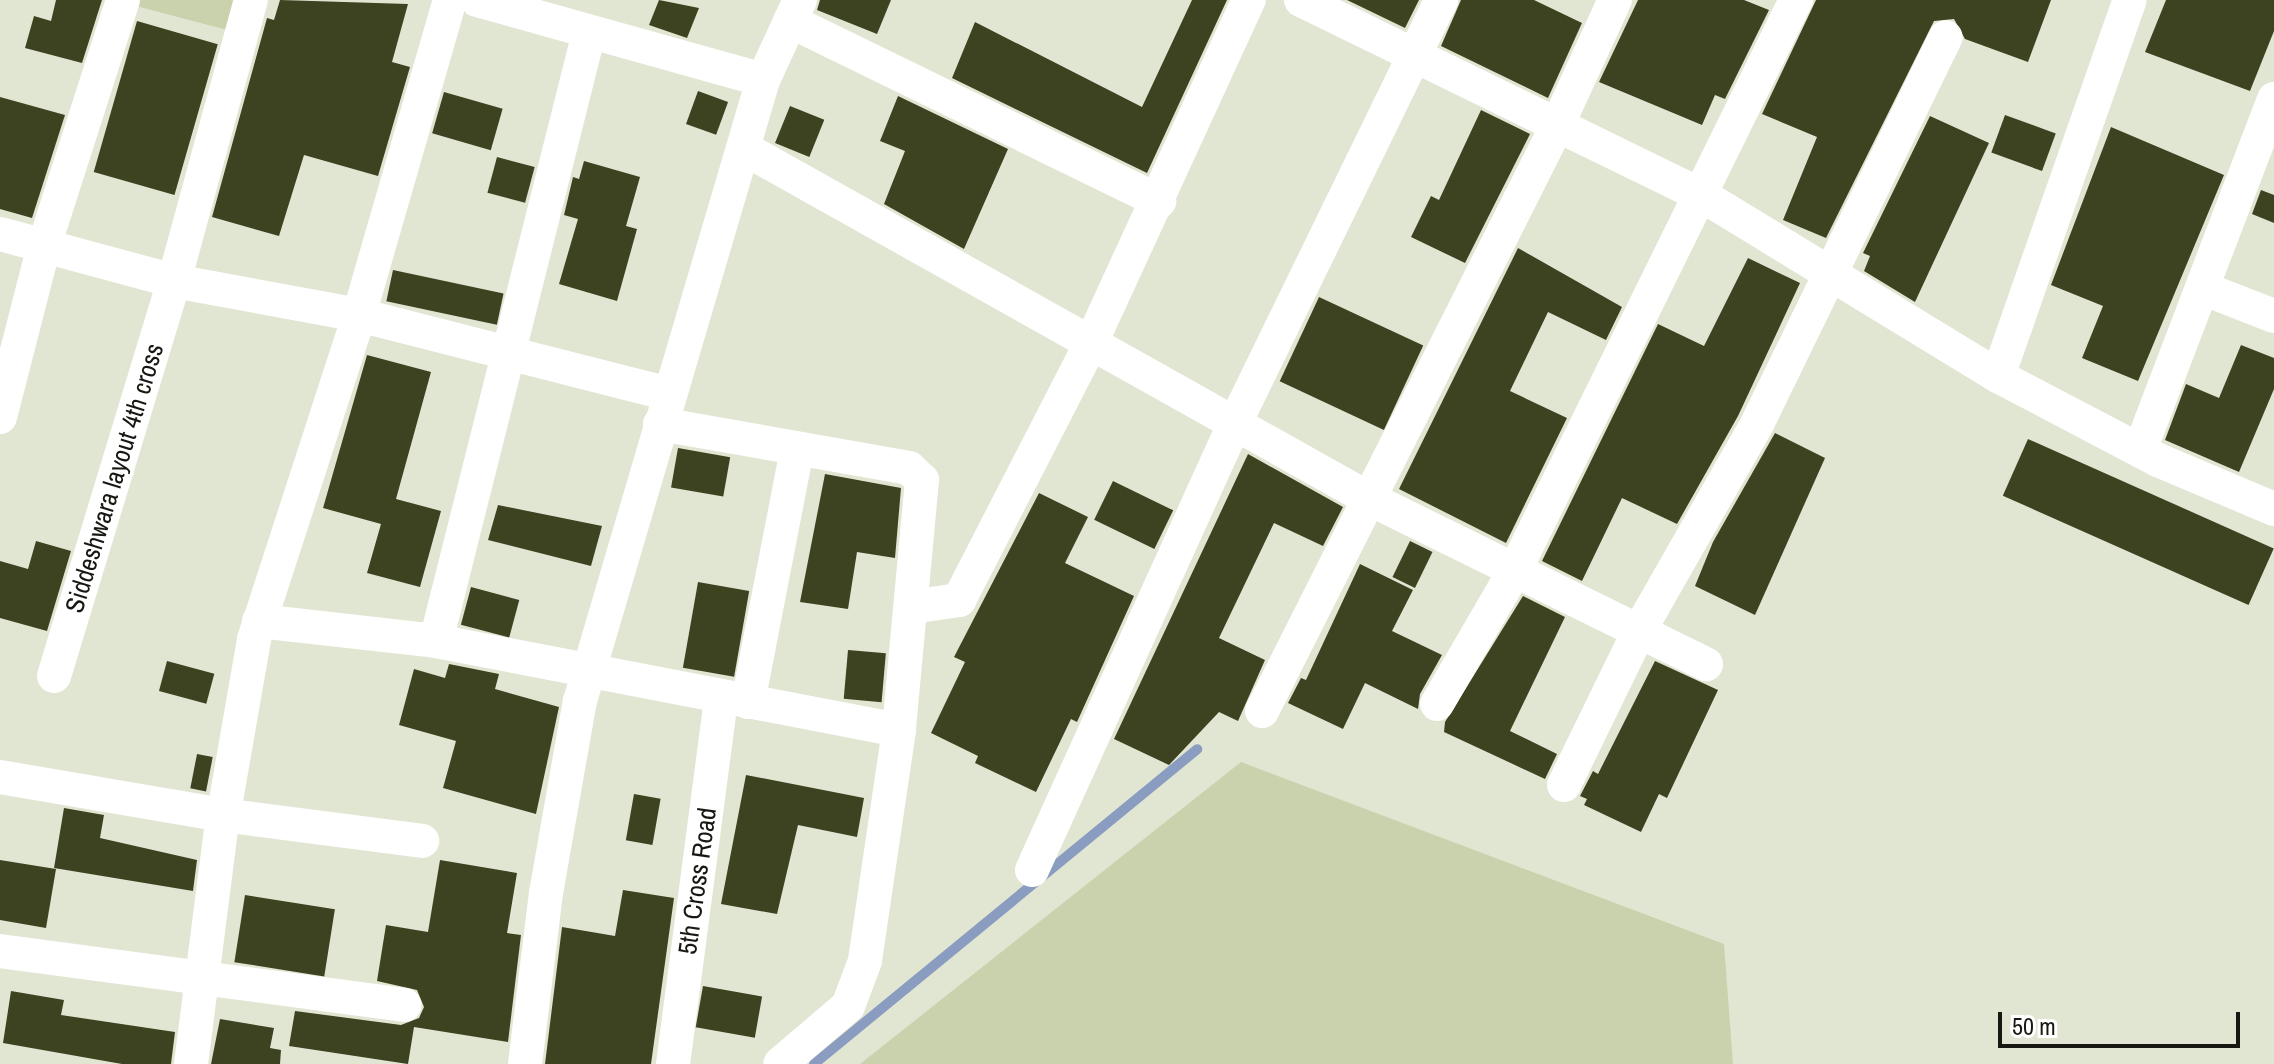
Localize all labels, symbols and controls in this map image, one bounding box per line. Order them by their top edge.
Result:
street label: Siddeshwara layout 4th cross [58,340,170,616]
street label: 5th Cross Road [671,805,723,957]
scale bar [2002,996,2244,1046]
text: 50 m [2012,1010,2056,1042]

